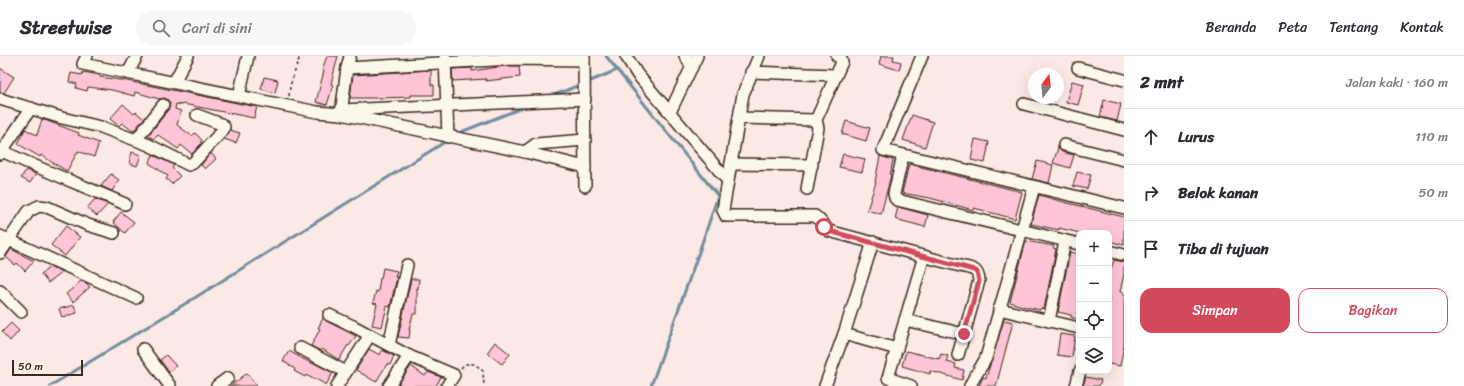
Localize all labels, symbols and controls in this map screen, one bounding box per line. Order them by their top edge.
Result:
search box [136,10,416,46]
text: Streetwise [20,11,112,44]
text: Cari di sini [182,15,252,41]
text: Beranda [1206,15,1256,40]
text: Peta [1278,15,1307,40]
text: Tentang [1329,15,1378,40]
text: Kontak [1400,15,1444,40]
icon: search [150,17,172,39]
text: 2 mnt [1140,67,1183,97]
north arrow [1028,68,1064,104]
text: Jalan kaki · 160 m [1346,71,1448,94]
text: Lurus [1178,124,1214,150]
text: 110 m [1415,125,1448,148]
icon: ahead [1140,126,1162,148]
text: Belok kanan [1178,180,1258,206]
text: 50 m [1418,181,1448,204]
icon: right [1140,182,1162,204]
route start [815,218,833,236]
map controls [1076,230,1112,374]
button: + [1076,230,1112,266]
text: Tiba di tujuan [1178,236,1269,262]
icon: arrive [1140,238,1162,260]
button: − [1076,266,1112,302]
button: Simpan [1140,288,1290,333]
button: Bagikan [1298,288,1448,333]
button: locate [1076,302,1112,338]
route end [955,325,973,343]
button: layers [1076,338,1112,374]
text: 50 m [18,357,43,376]
scale bar [12,358,83,377]

